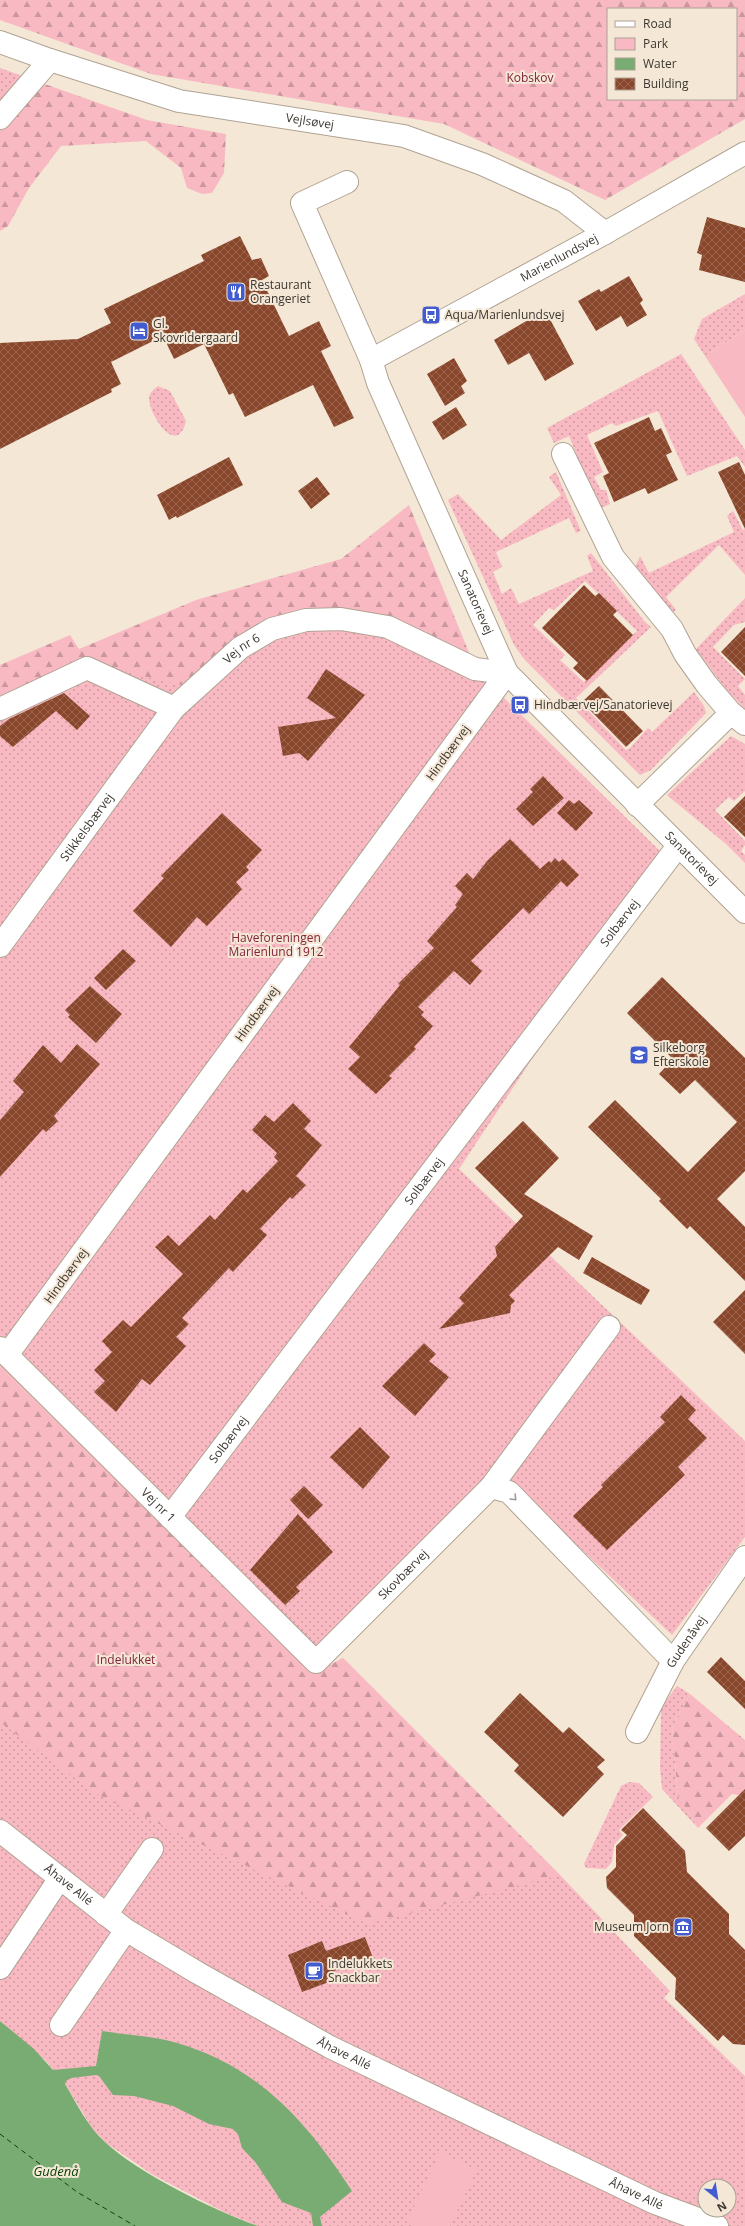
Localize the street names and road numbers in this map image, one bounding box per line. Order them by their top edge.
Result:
street label: Vejlsøvej [285,109,335,133]
street label: Marienlundsvej [517,229,601,285]
street label: Sanatorievej [454,567,498,637]
street label: Vej nr 6 [219,629,263,668]
street label: Hindbærvej [422,721,474,784]
street label: Stikkelsbærvej [56,790,117,865]
street label: Sanatorievej [661,827,722,888]
street label: Solbærvej [596,896,643,950]
street label: Hindbærvej [231,982,283,1045]
street label: Solbærvej [400,1154,447,1208]
street label: Hindbærvej [40,1244,92,1307]
street label: Solbærvej [205,1412,252,1467]
street label: Vej nr 1 [138,1484,180,1526]
street label: Skovbærvej [374,1545,432,1603]
street label: Gudenåvej [662,1612,710,1671]
street label: Åhave Allé [41,1860,97,1909]
street label: Åhave Allé [314,2033,374,2074]
street label: Åhave Allé [607,2173,666,2213]

